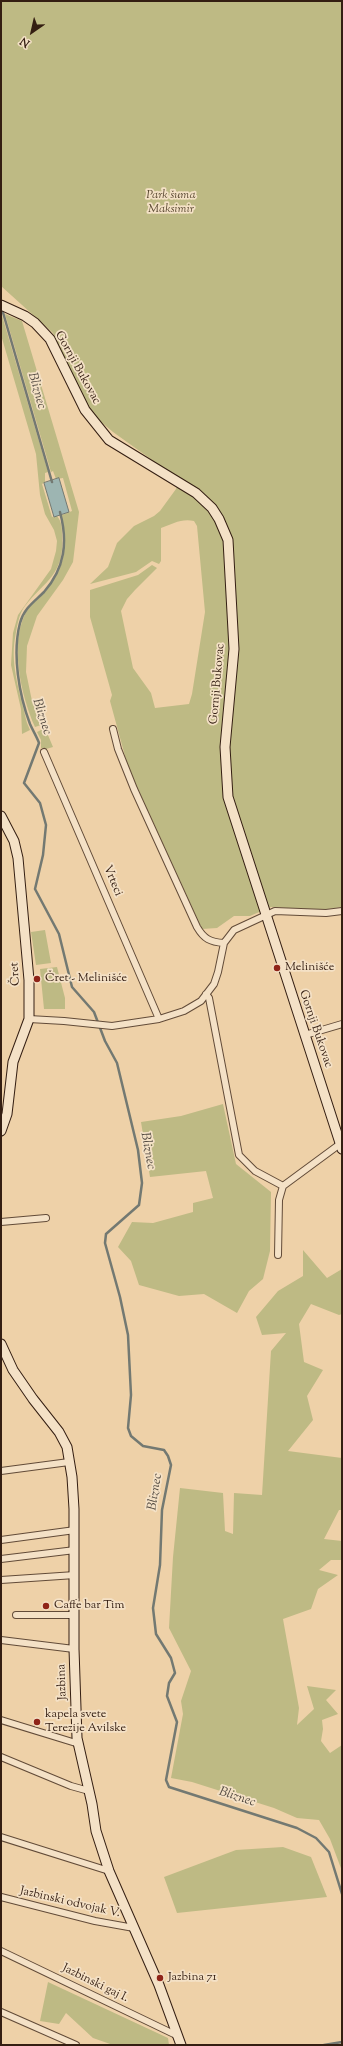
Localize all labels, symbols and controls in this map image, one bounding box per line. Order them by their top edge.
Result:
north arrow [12,12,52,52]
text: N [17,33,33,51]
park label: Park šuma Maksimir [146,189,196,217]
street label: Gornji Bukovac [51,329,103,407]
water label: Bliznec [23,371,49,411]
street label: Gornji Bukovac [207,643,229,725]
water label: Bliznec [28,697,54,737]
street label: Vrteci [99,863,125,899]
place label: Melinišće [285,961,334,975]
street label: Čret [8,962,24,986]
marker: Melinišće [272,963,282,973]
place label: Čret - Melinišće [45,972,127,986]
marker: Čret - Melinišće [32,974,42,984]
street label: Gornji Bukovac [295,988,335,1070]
water label: Bliznec [136,1131,158,1171]
water label: Bliznec [145,1472,167,1512]
place label: Caffe bar Tim [54,1599,124,1613]
marker: Caffe bar Tim [41,1601,51,1611]
street label: Jazbina [55,1664,71,1700]
place label: kapela svete Terezije Avilske [45,1708,126,1736]
marker: kapela svete Terezije Avilske [32,1717,42,1727]
water label: Bliznec [217,1785,257,1811]
street label: Jazbinski odvojak V. [18,1884,122,1922]
street label: Jazbinski gaj I. [60,1962,130,2006]
place label: Jazbina 71 [168,1971,217,1985]
marker: Jazbina 71 [155,1973,165,1983]

